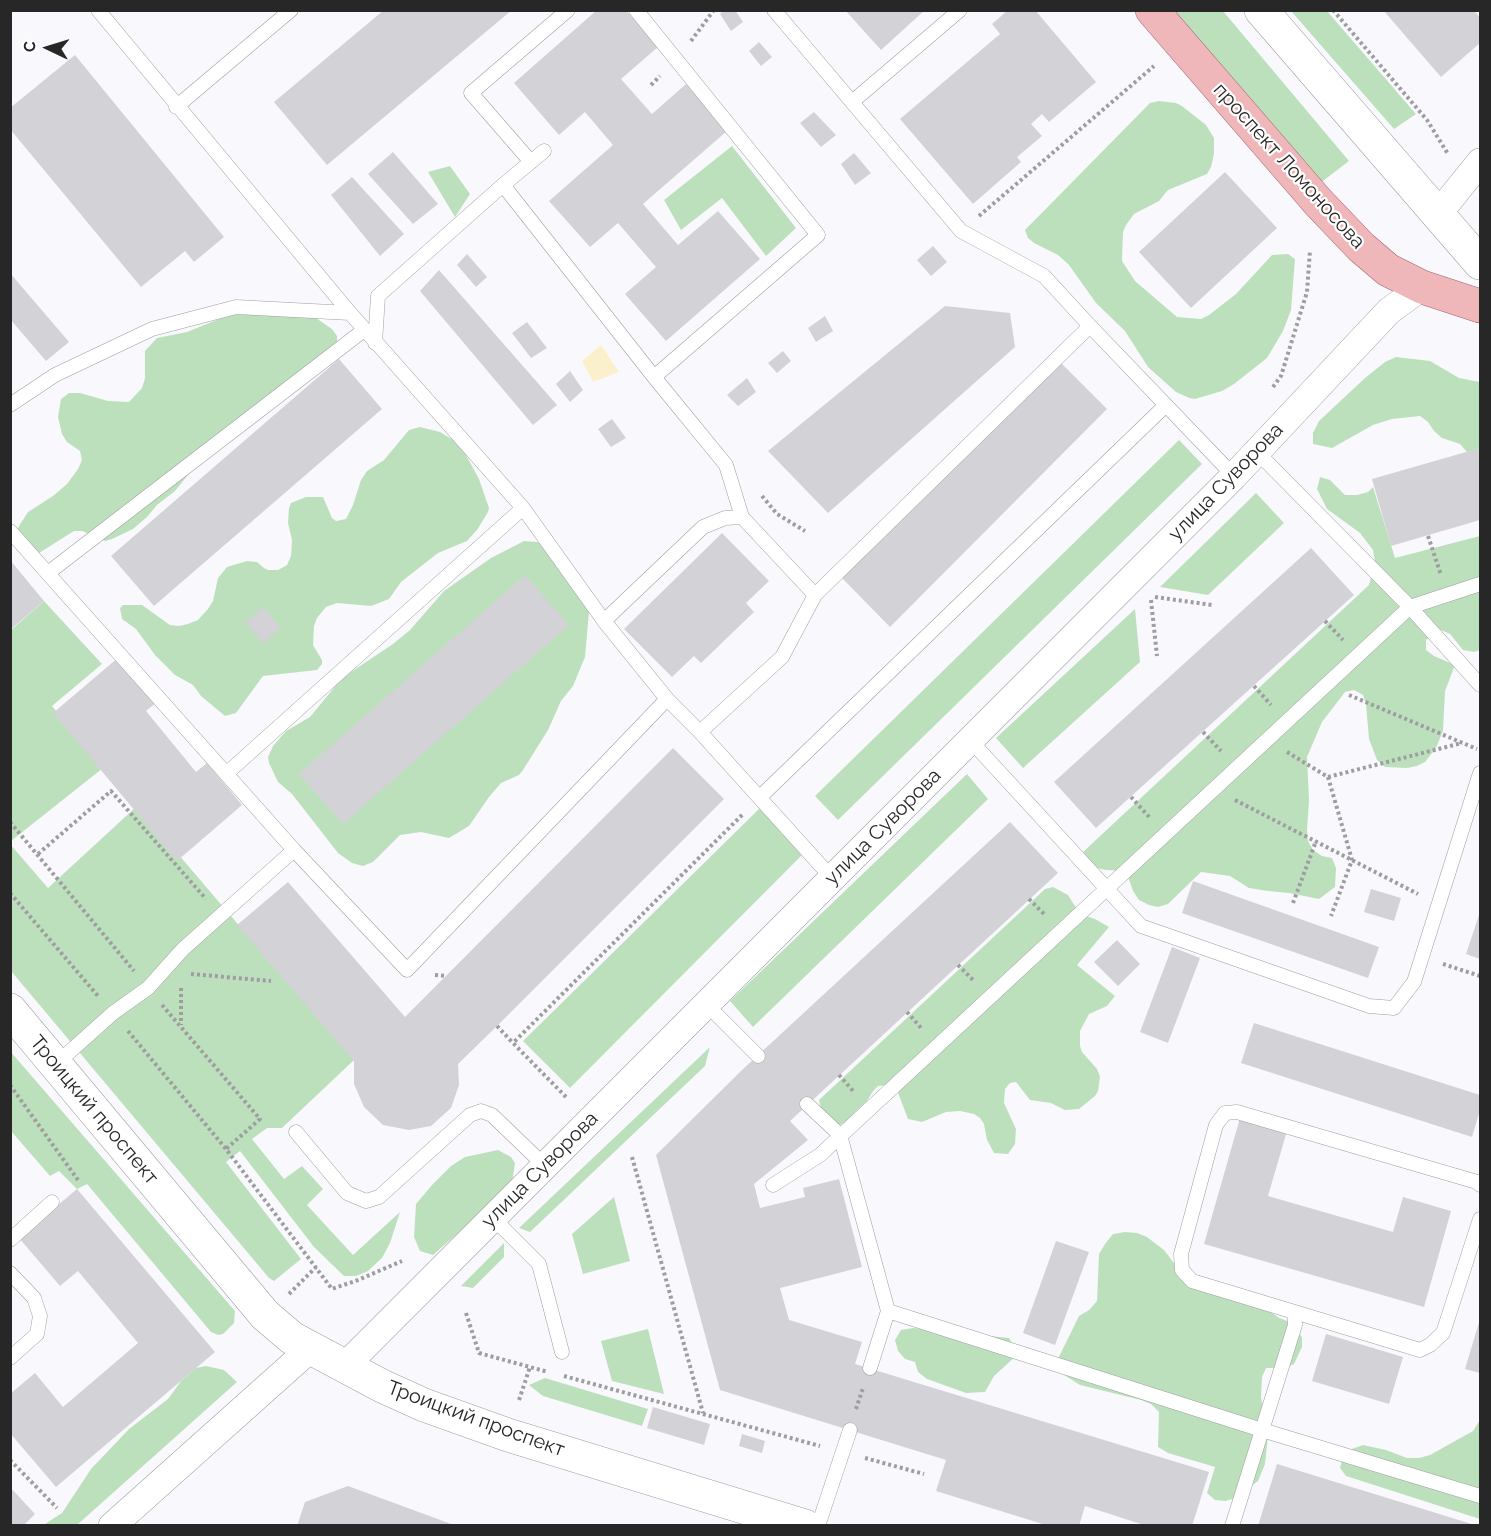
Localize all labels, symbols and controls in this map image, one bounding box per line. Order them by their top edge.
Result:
north arrow [18,18,78,78]
text: С [20,41,39,53]
street label: проспект Ломоносова [1208,78,1370,254]
street label: улица Суворова [1164,418,1288,546]
street label: улица Суворова [820,764,946,890]
street label: Троицкий проспект [25,1031,163,1189]
street label: улица Суворова [477,1107,603,1233]
street label: Троицкий проспект [384,1376,568,1462]

